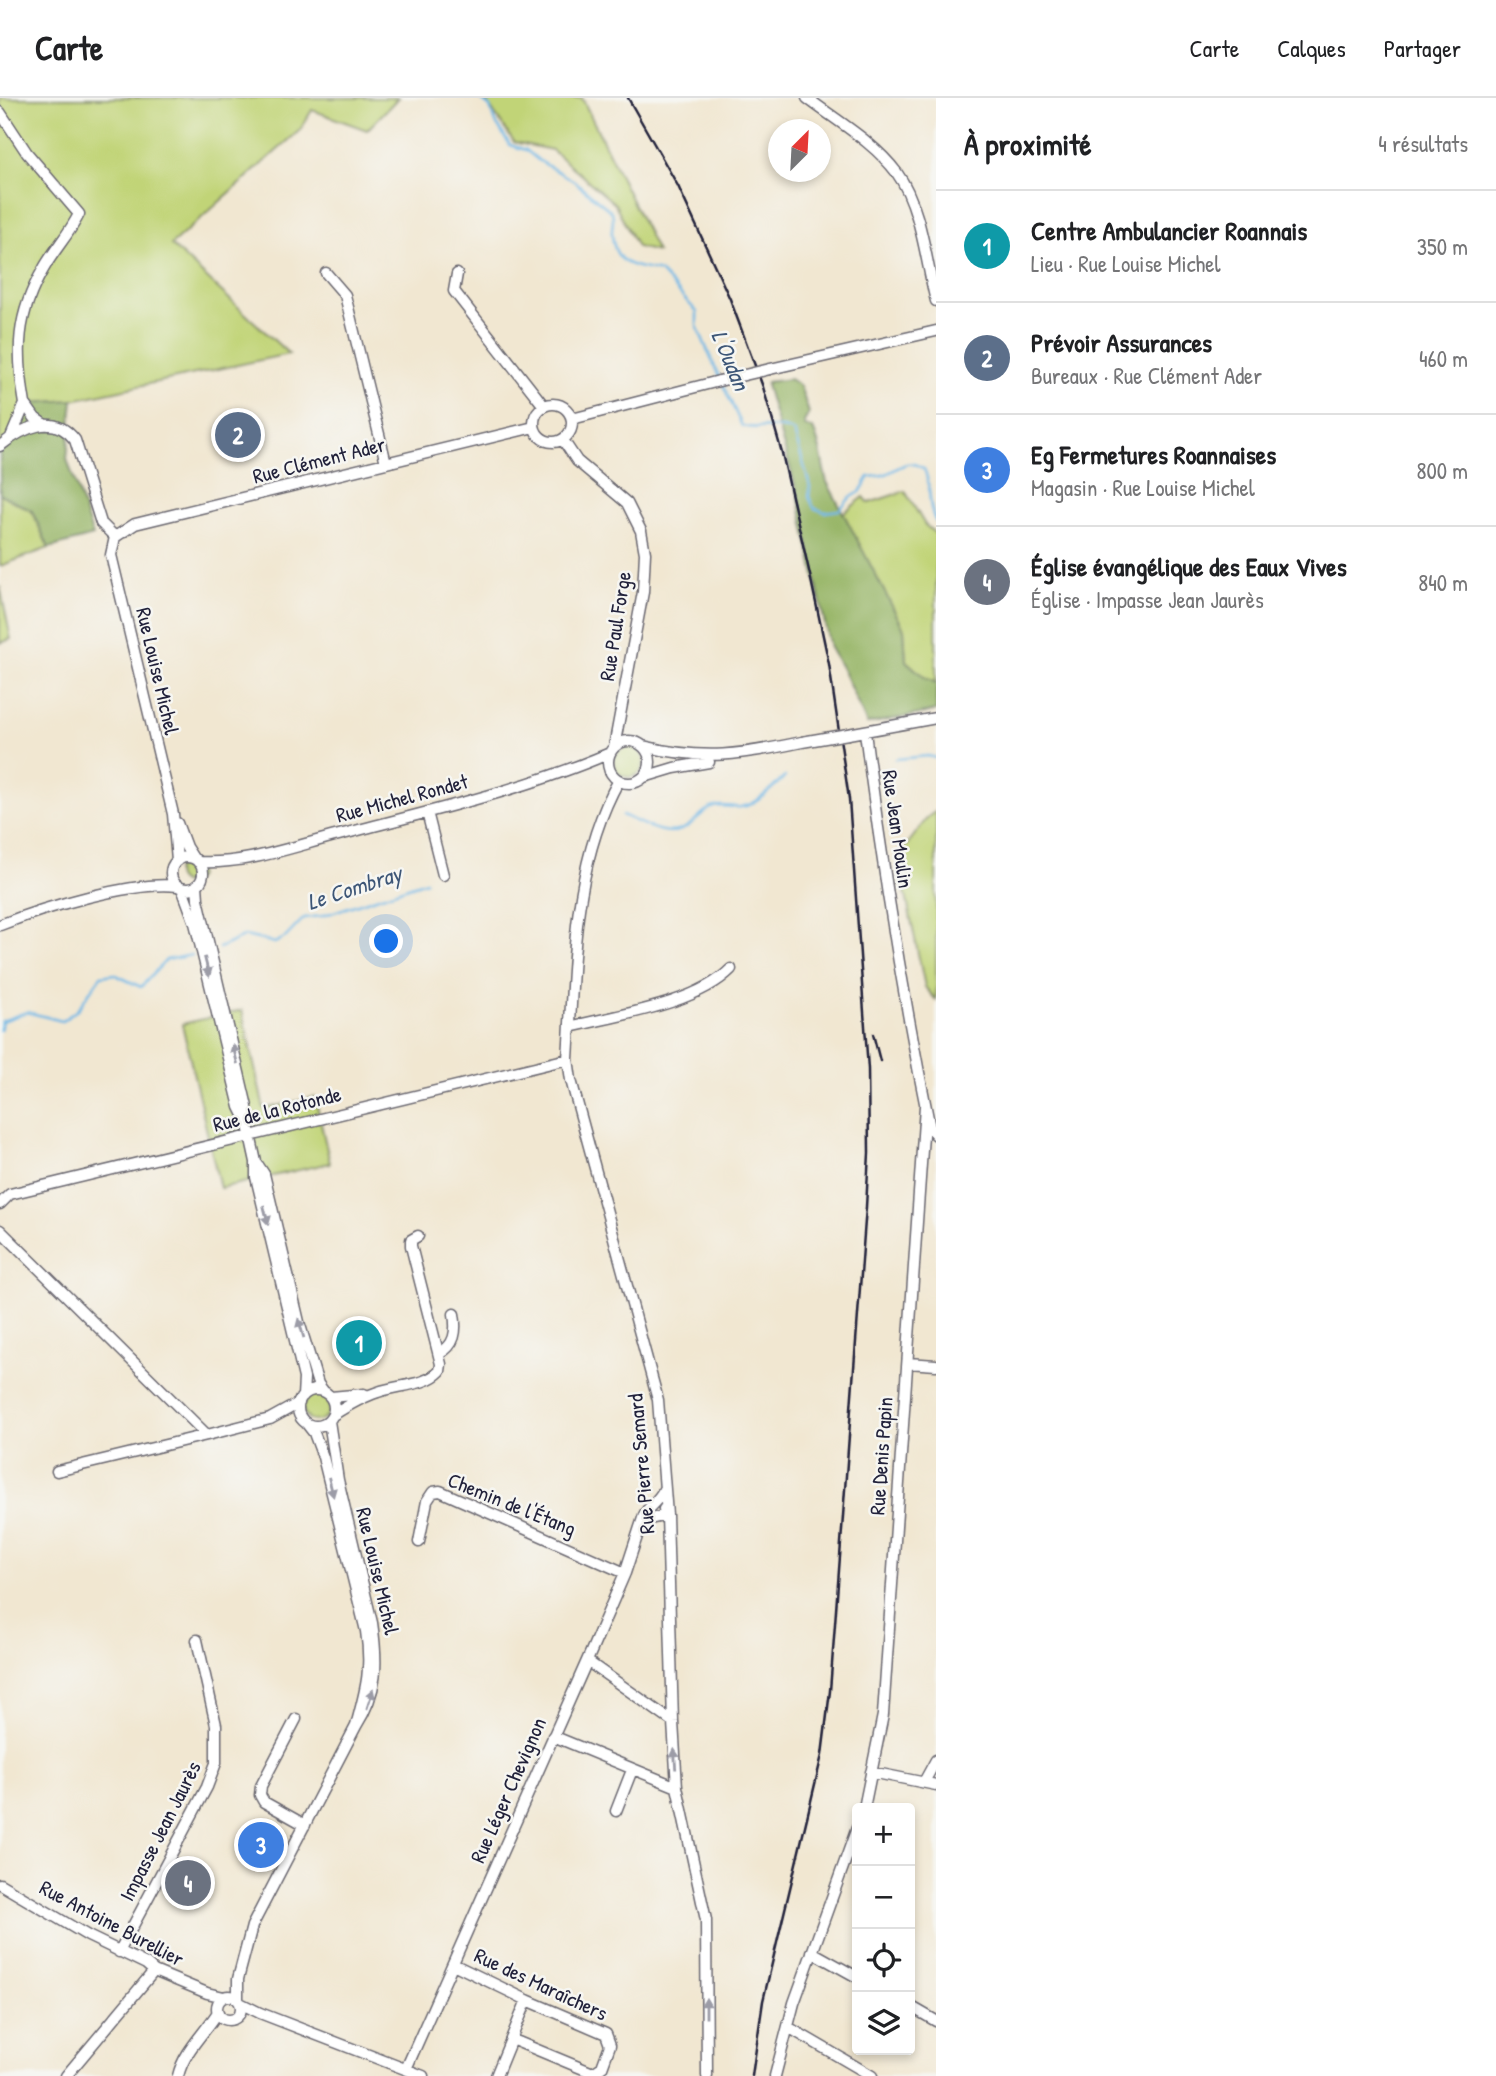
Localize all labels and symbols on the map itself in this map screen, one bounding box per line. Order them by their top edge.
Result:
north arrow [768,119,831,182]
water label: L'Oudan [704,325,758,396]
pin: 2 [215,409,261,461]
street label: Rue Clément Ader [250,430,388,490]
street label: Rue Paul Forge [592,569,638,683]
street label: Rue Louise Michel [129,604,187,738]
street label: Rue Michel Rondet [333,766,472,830]
street label: Rue Jean Moulin [875,768,921,890]
water label: Le Combray [303,856,408,918]
your location [369,924,403,958]
one-way arrow [202,956,213,978]
one-way arrow [229,1043,240,1065]
street label: Rue de la Rotonde [210,1079,344,1139]
one-way arrow [261,1204,272,1226]
one-way arrow [296,1317,306,1338]
pin: 1 [336,1317,382,1369]
street label: Rue Pierre Semard [620,1393,662,1535]
street label: Rue Denis Papin [862,1396,900,1516]
street label: Chemin de l'Étang [444,1465,580,1543]
one-way arrow [326,1476,337,1498]
street label: Rue Louise Michel [349,1504,407,1638]
one-way arrow [365,1688,375,1709]
street label: Rue Léger Chevignon [463,1713,553,1867]
one-way arrow [669,1748,680,1770]
street label: Impasse Jean Jaurès [112,1756,208,1906]
pin: 3 [238,1819,284,1871]
pin: 4 [165,1857,211,1909]
street label: Rue Antoine Burellier [35,1873,189,1973]
street label: Rue des Maraîchers [470,1940,612,2028]
one-way arrow [700,1997,712,2019]

